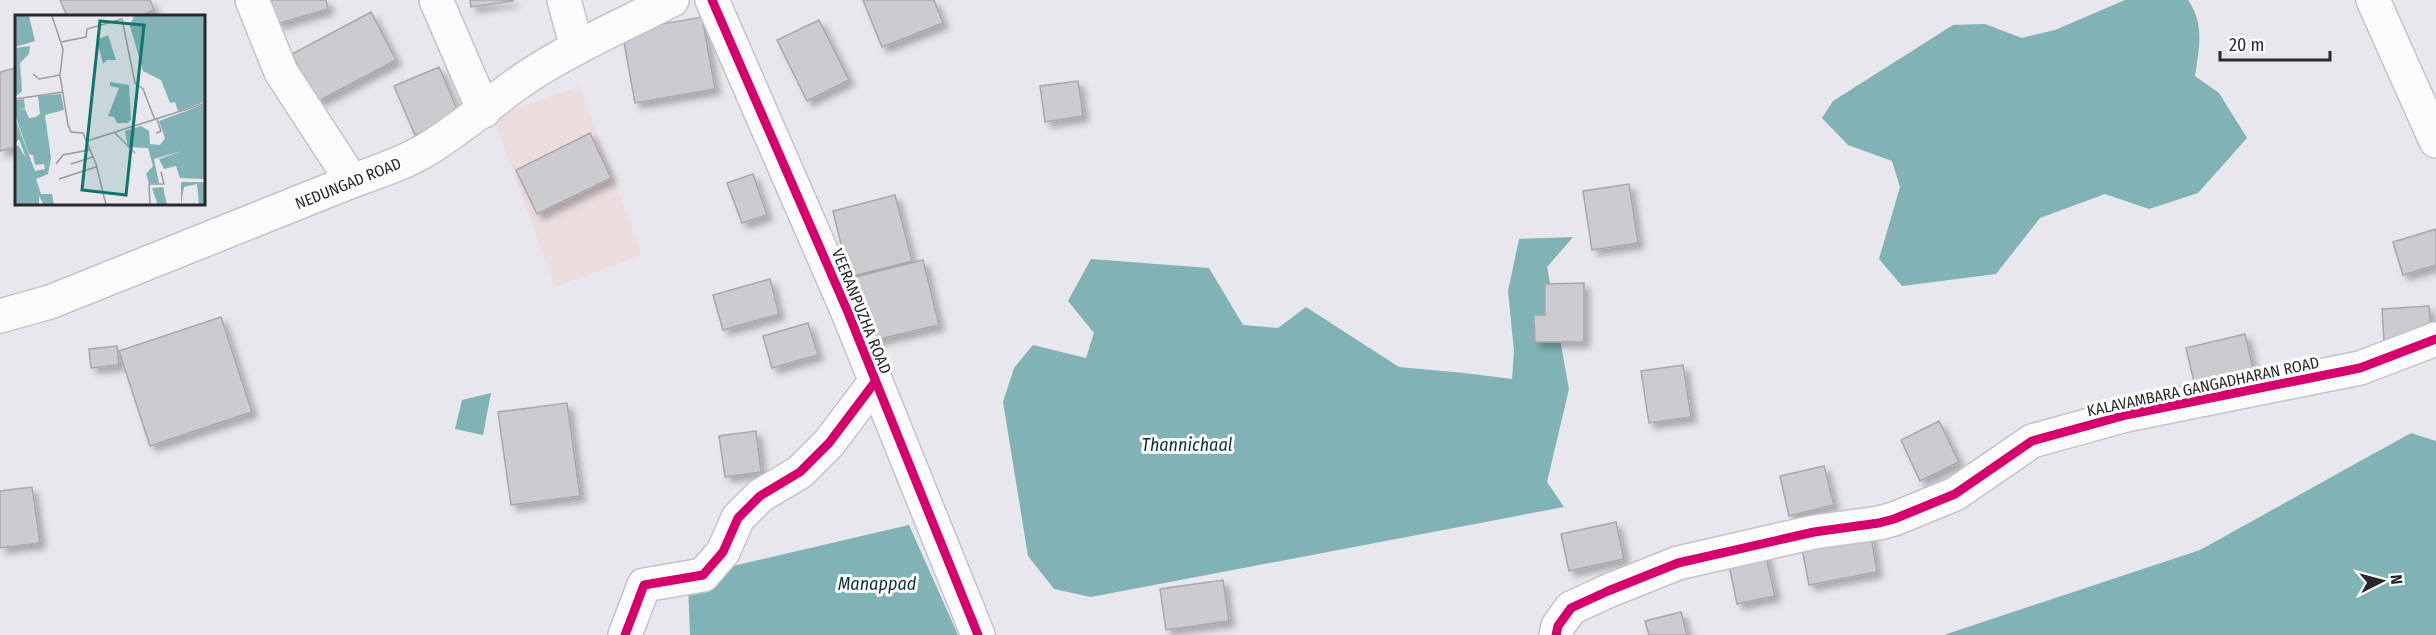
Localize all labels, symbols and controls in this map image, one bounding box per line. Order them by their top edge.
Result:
inset map [15,15,206,206]
scale bar [2220,24,2330,62]
text: 20 m [2229,34,2264,56]
street label: NEDUNGAD ROAD [292,154,404,213]
street label: VEERANPUZHA ROAD [828,246,895,377]
street label: KALAVAMBARA GANGADHARAN ROAD [2085,353,2321,420]
water label: Thannichaal [1142,434,1233,456]
north arrow [2352,551,2412,611]
water label: Manappad [838,573,917,595]
text: N [2386,574,2406,585]

